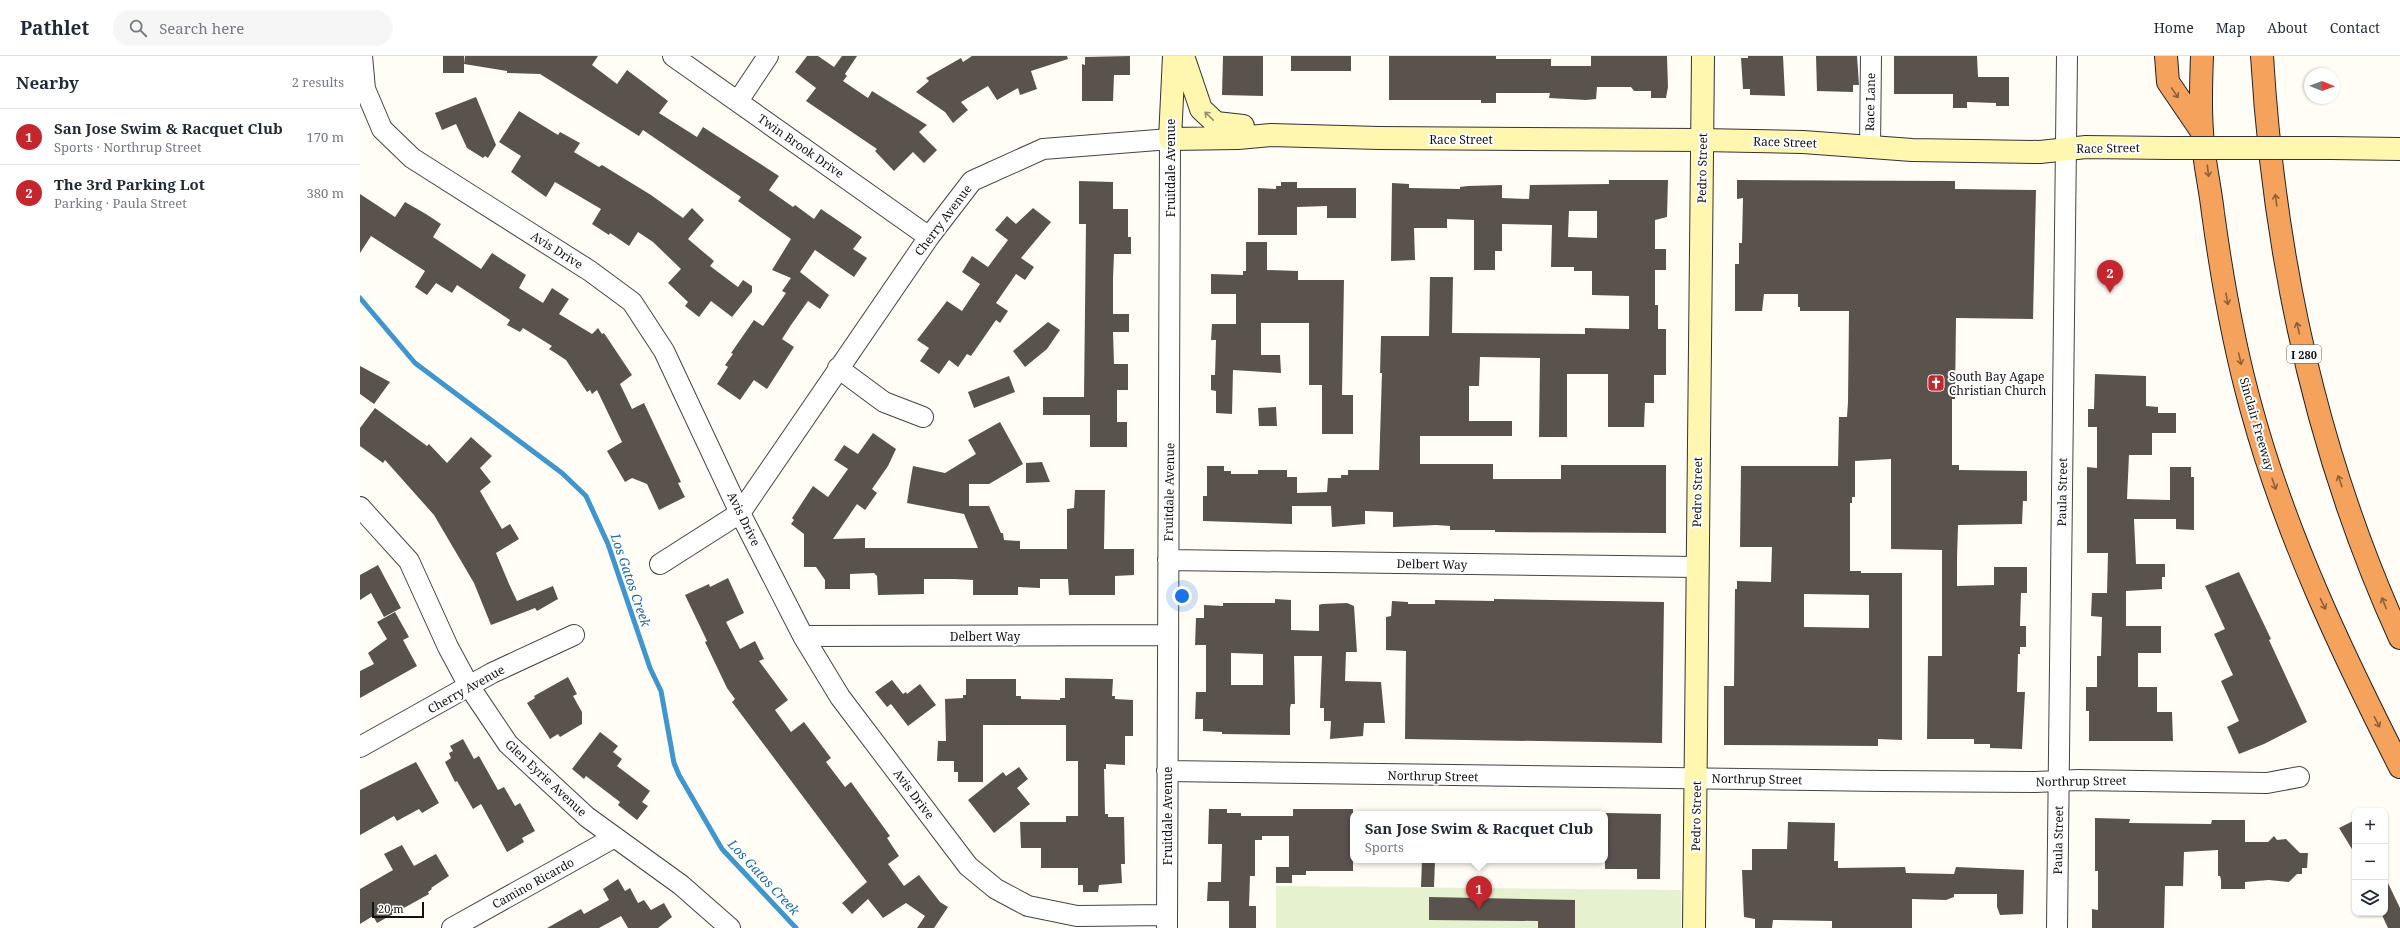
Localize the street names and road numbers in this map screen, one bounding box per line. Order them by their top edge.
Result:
street label: Race Lane [1861,73,1879,131]
street label: Twin Brook Drive [755,110,847,182]
street label: Fruitdale Avenue [1162,119,1179,217]
street label: Race Street [1429,131,1493,148]
street label: Race Street [1753,132,1817,152]
street label: Pedro Street [1693,133,1711,203]
street label: Race Street [2076,139,2140,157]
street label: Cherry Avenue [910,181,976,259]
street label: Avis Drive [528,227,586,273]
road number: I 280 [2287,345,2321,363]
street label: Sinclair Freeway [2236,375,2279,473]
street label: Fruitdale Avenue [1160,443,1178,541]
street label: Pedro Street [1688,457,1706,527]
street label: Paula Street [2053,458,2071,526]
street label: Avis Drive [724,489,764,549]
street label: Delbert Way [1397,555,1468,573]
street label: Delbert Way [950,628,1021,645]
street label: Cherry Avenue [424,661,508,717]
street label: Glen Eyrie Avenue [502,736,590,820]
street label: Avis Drive [890,765,938,823]
street label: Fruitdale Avenue [1159,767,1176,865]
street label: Northrup Street [1387,767,1479,785]
street label: Northrup Street [1711,770,1803,788]
street label: Northrup Street [2035,772,2127,790]
street label: Pedro Street [1687,781,1705,851]
street label: Paula Street [2049,806,2067,874]
street label: Camino Ricardo [489,853,577,913]

